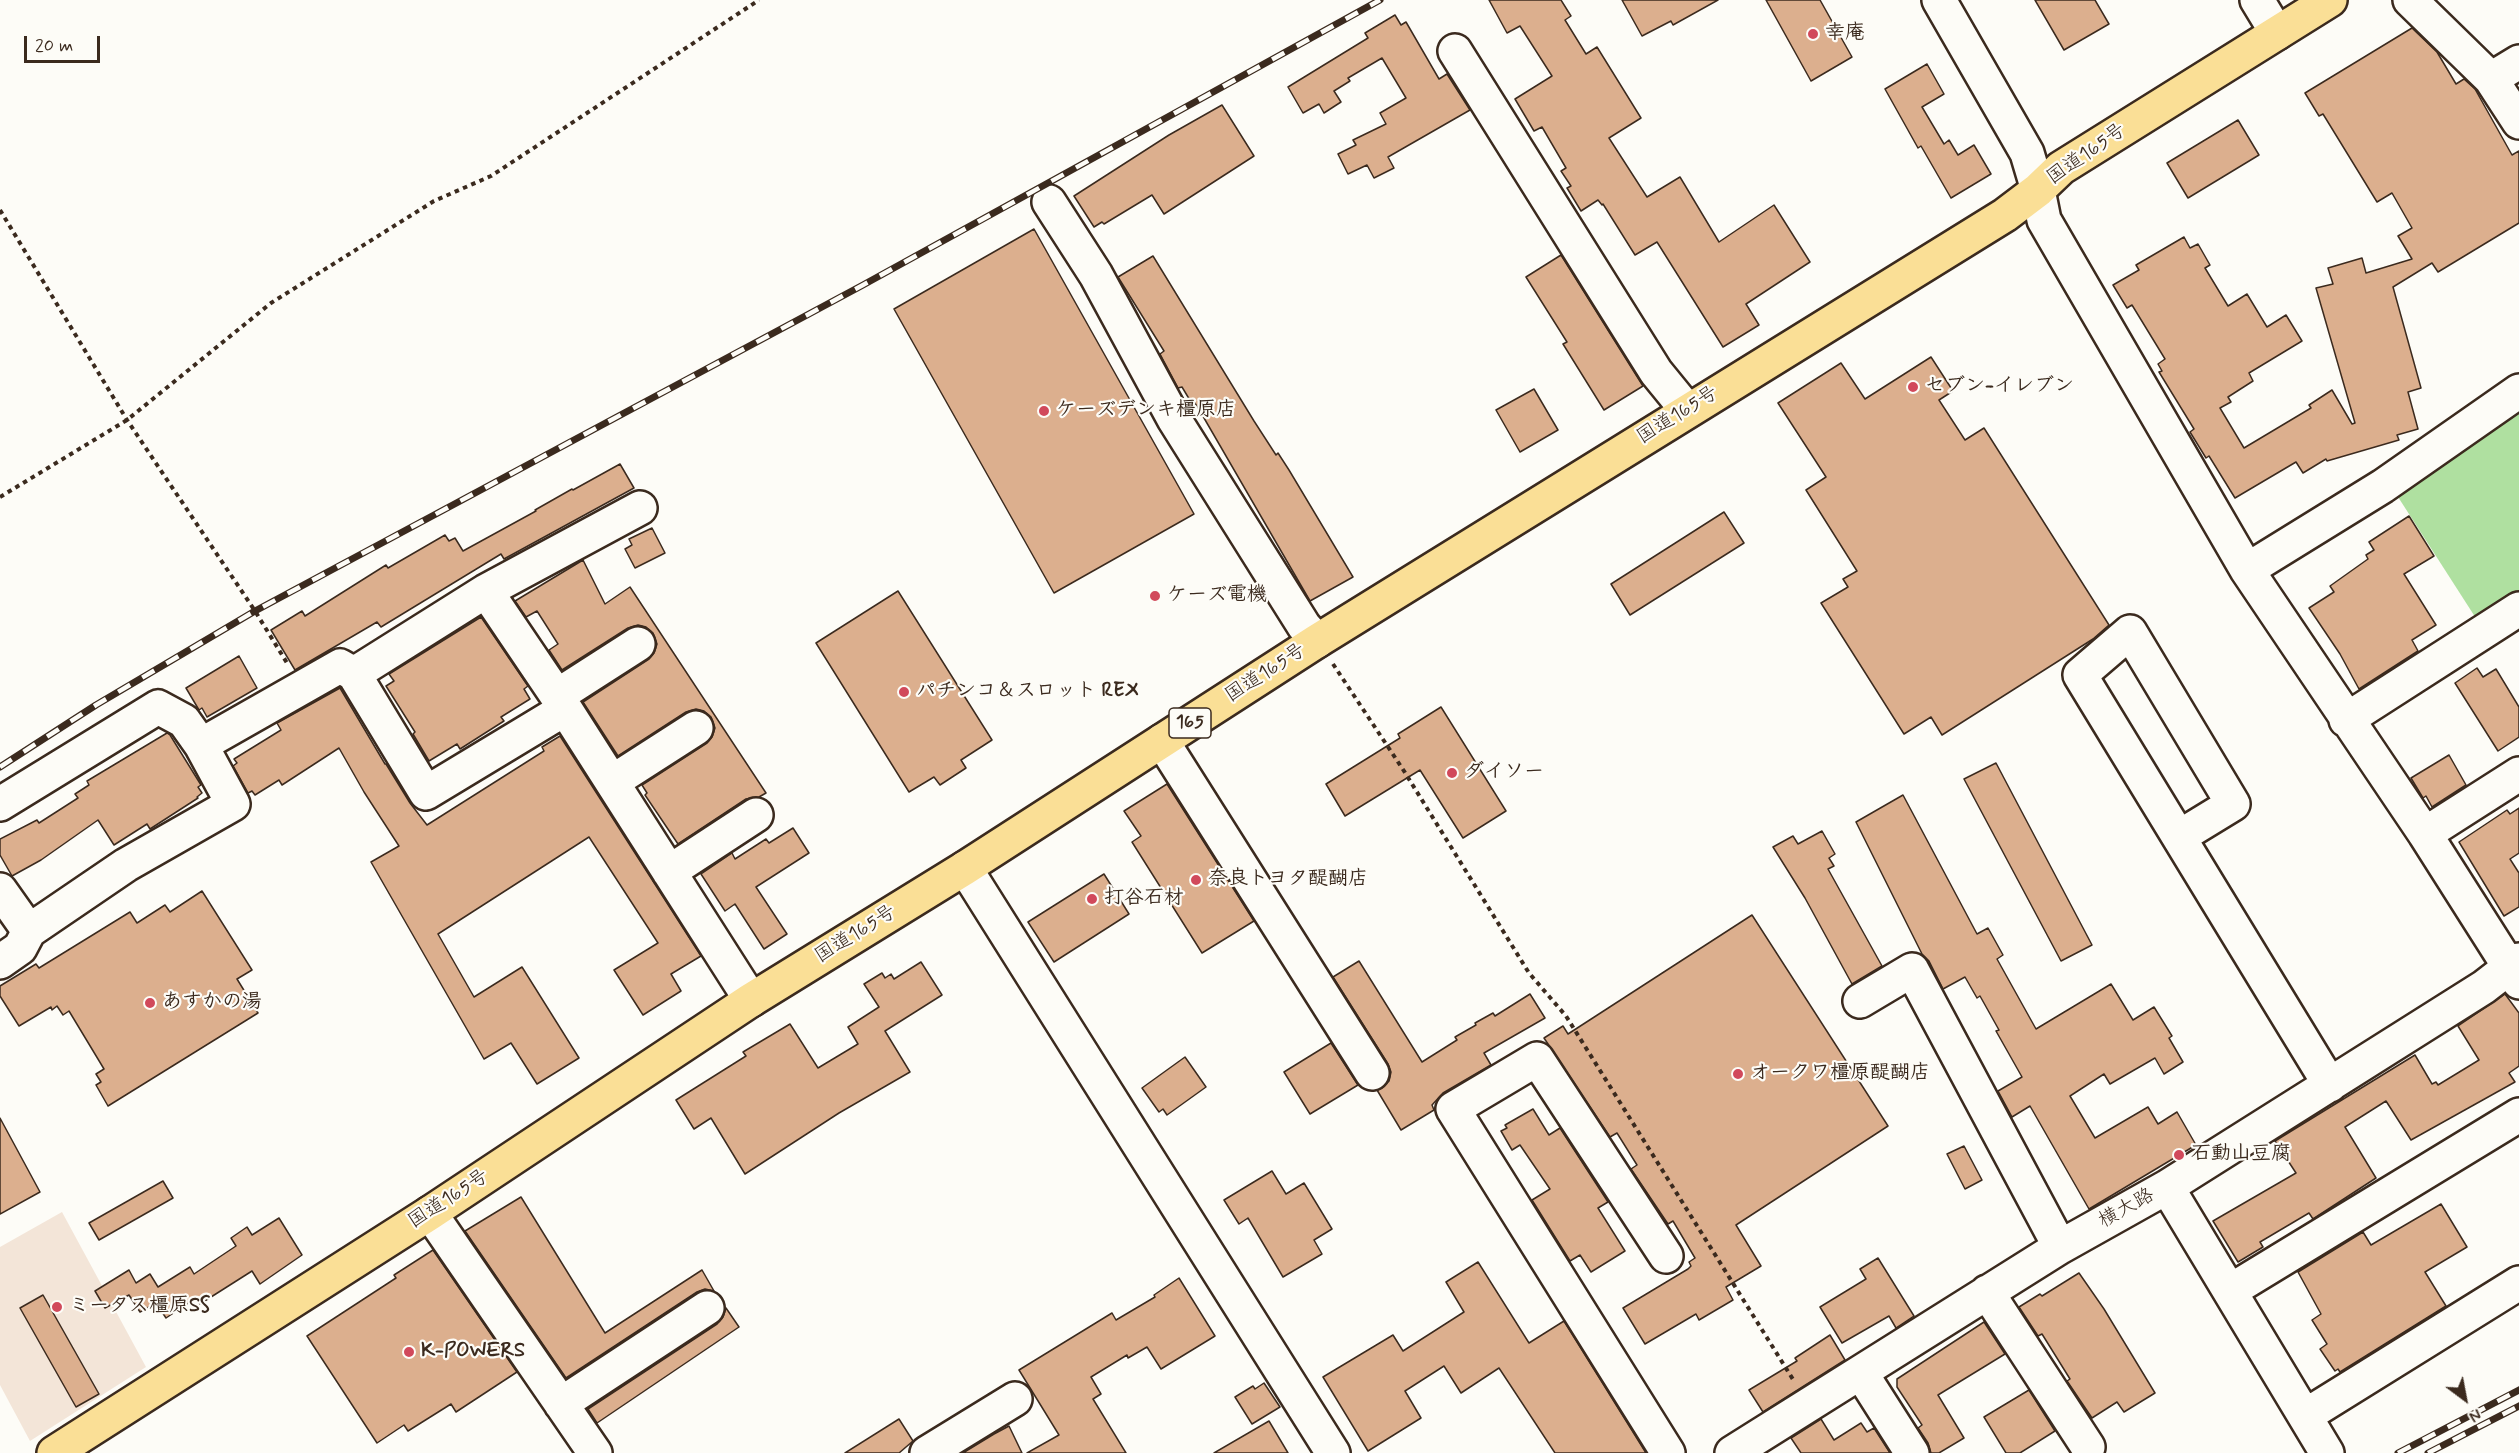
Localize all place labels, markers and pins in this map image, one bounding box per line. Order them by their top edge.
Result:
place label: 幸庵 [1825,22,1865,46]
marker: 幸庵 [1806,27,1820,41]
place label: セブン-イレブン [1925,375,2074,399]
marker: セブン-イレブン [1906,380,1920,394]
place label: ケーズデンキ橿原店 [1056,399,1236,423]
marker: ケーズデンキ橿原店 [1037,404,1051,418]
place label: ケーズ電機 [1167,584,1267,608]
marker: ケーズ電機 [1148,589,1162,603]
place label: パチンコ＆スロット REX [916,680,1139,704]
marker: パチンコ＆スロット REX [897,685,911,699]
place label: ダイソー [1464,761,1544,785]
marker: ダイソー [1445,766,1459,780]
place label: 奈良トヨタ醍醐店 [1208,868,1368,892]
marker: 奈良トヨタ醍醐店 [1189,873,1203,887]
place label: 打谷石材 [1104,887,1184,911]
marker: 打谷石材 [1085,892,1099,906]
place label: あすかの湯 [162,991,262,1015]
marker: あすかの湯 [143,996,157,1010]
place label: オークワ橿原醍醐店 [1750,1062,1930,1086]
marker: オークワ橿原醍醐店 [1731,1067,1745,1081]
place label: 石動山豆腐 [2191,1143,2291,1167]
marker: 石動山豆腐 [2172,1148,2186,1162]
place label: ミータス橿原SS [69,1295,210,1319]
marker: ミータス橿原SS [50,1300,64,1314]
place label: K-POWERS [421,1340,525,1364]
marker: K-POWERS [402,1345,416,1359]

